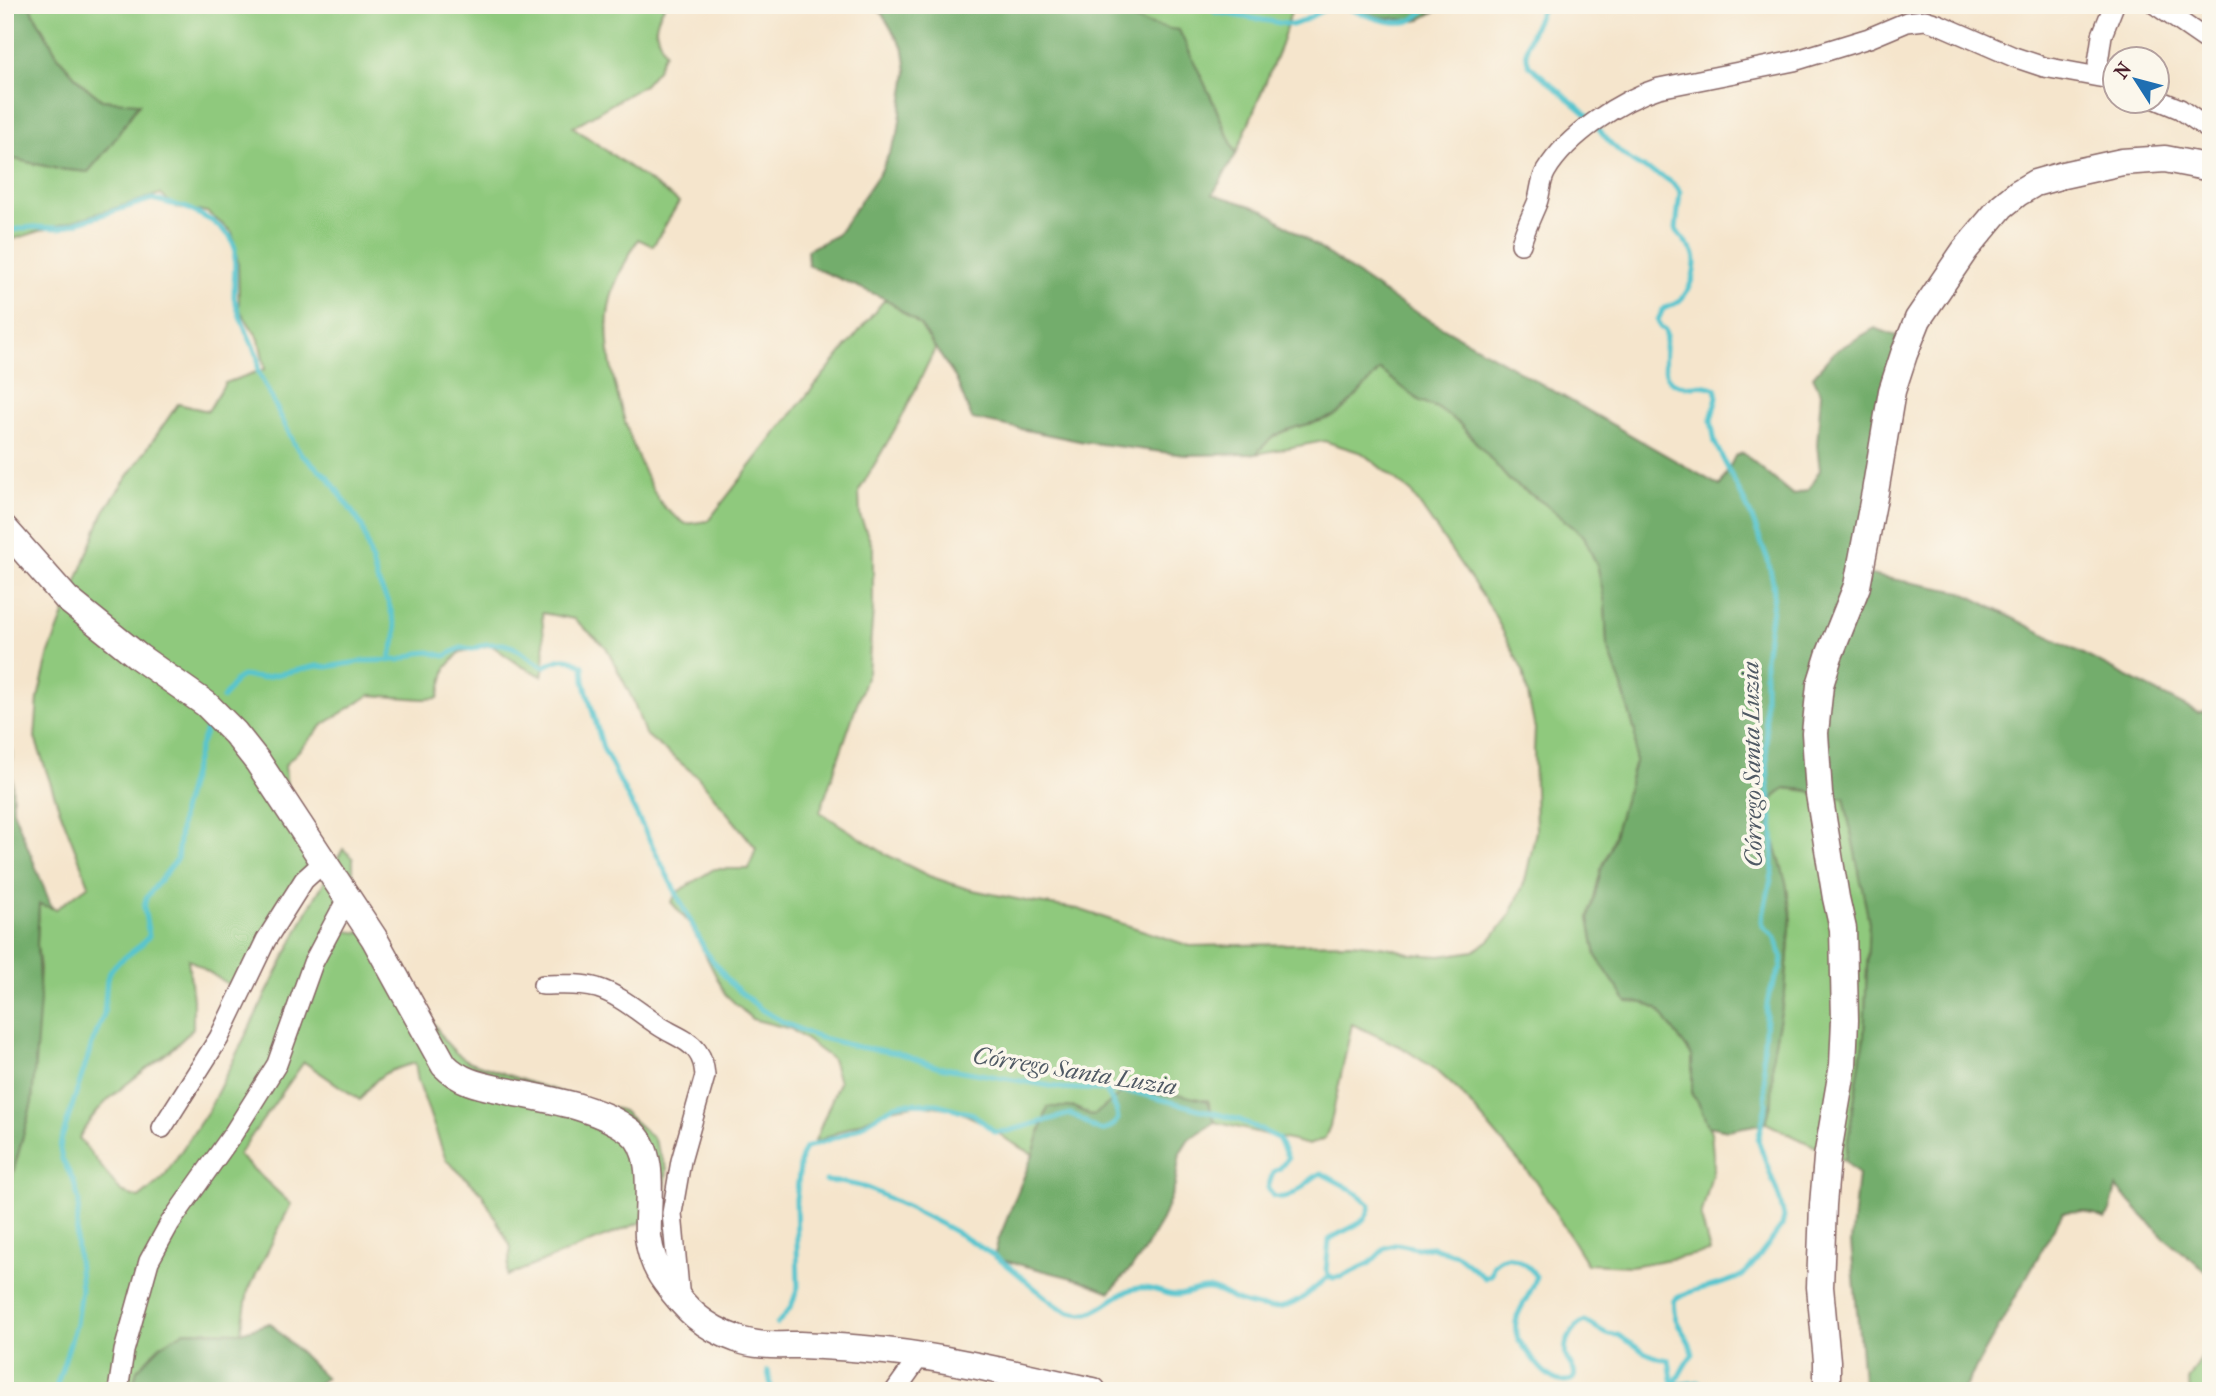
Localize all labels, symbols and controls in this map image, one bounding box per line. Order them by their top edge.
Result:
north arrow [2100,46,2170,116]
text: N [2110,58,2137,83]
water label: Córrego Santa Luzia [1736,661,1768,867]
water label: Córrego Santa Luzia [971,1041,1179,1101]

